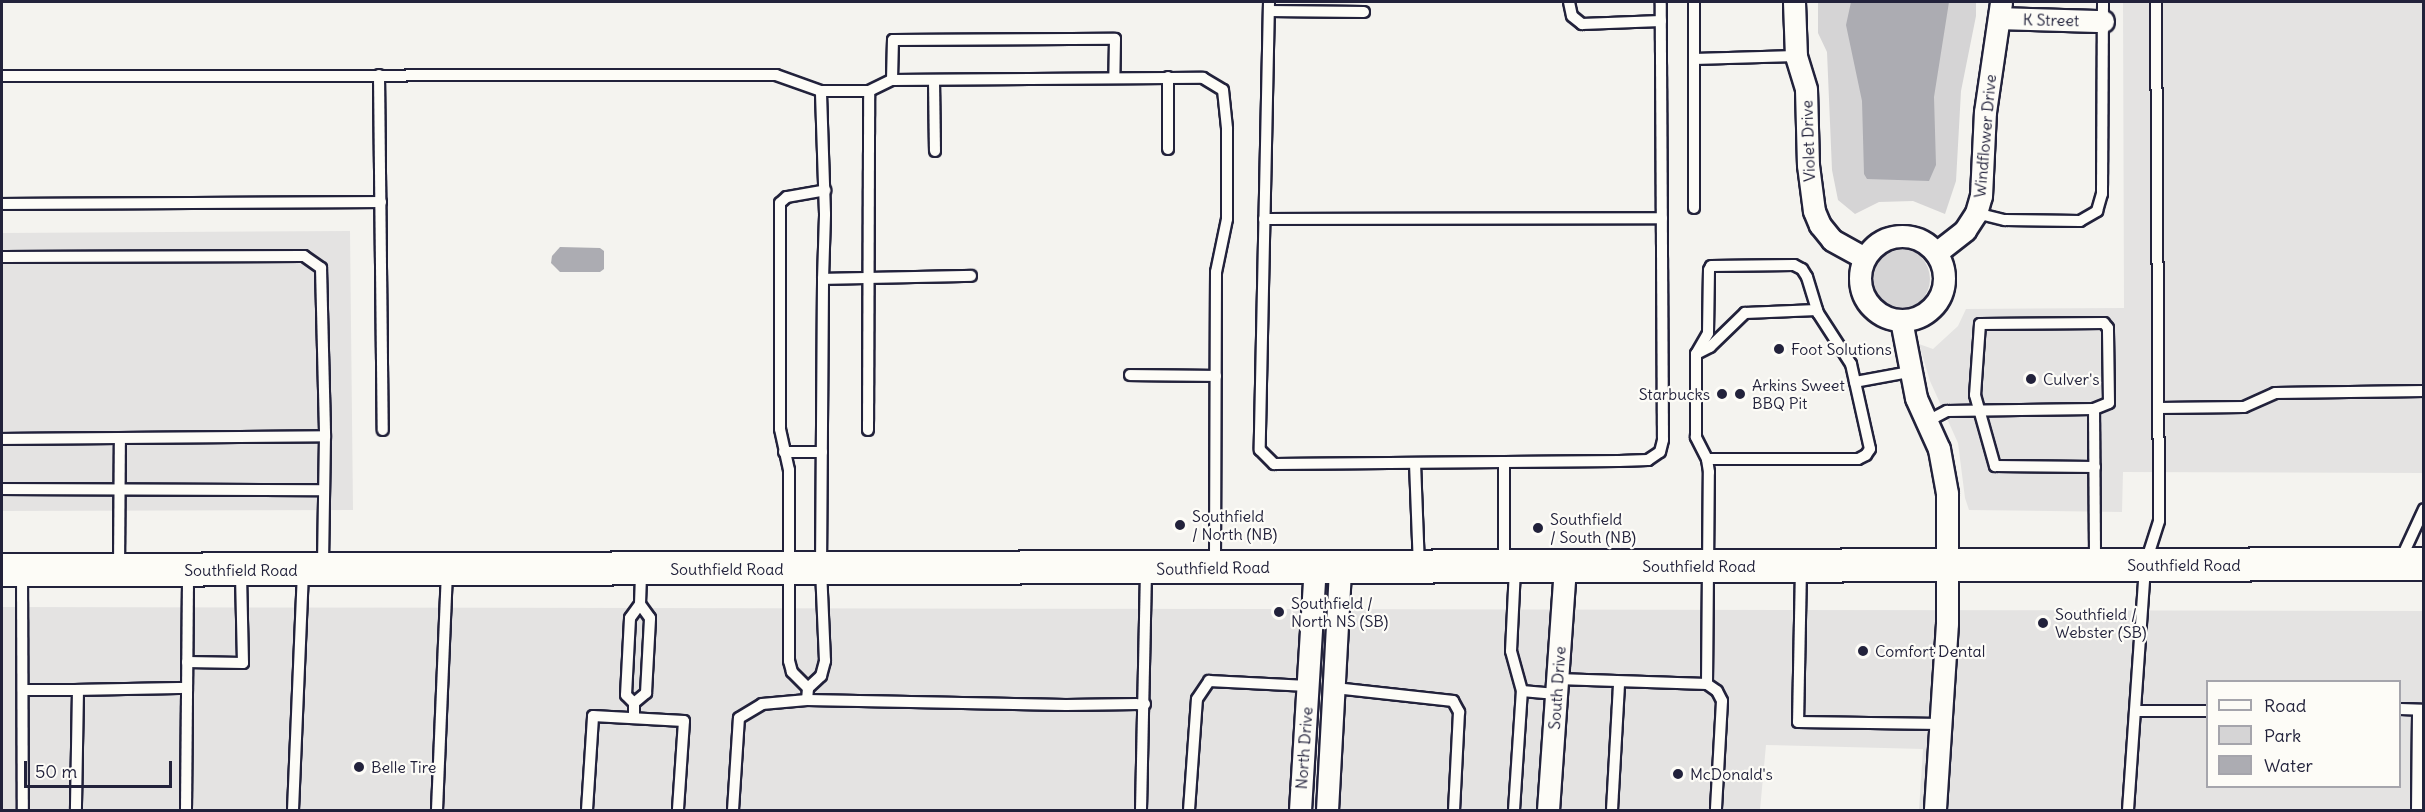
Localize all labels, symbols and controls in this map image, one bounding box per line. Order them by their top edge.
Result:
street label: K Street [2023,10,2079,30]
street label: Windflower Drive [1970,73,2000,199]
street label: Violet Drive [1797,100,1819,182]
place label: Foot Solutions [1791,339,1892,359]
marker: Foot Solutions [1772,342,1786,356]
place label: Culver's [2043,369,2099,389]
marker: Culver's [2024,372,2038,386]
place label: Arkins Sweet BBQ Pit [1752,375,1845,413]
place label: Starbucks [1639,384,1710,404]
marker: Starbucks [1715,387,1729,401]
marker: Arkins Sweet BBQ Pit [1733,387,1747,401]
place label: Southfield / North (NB) [1192,506,1277,544]
place label: Southfield / South (NB) [1550,509,1636,547]
marker: Southfield / North (NB) [1173,518,1187,532]
marker: Southfield / South (NB) [1531,521,1545,535]
street label: Southfield Road [2127,555,2241,575]
street label: Southfield Road [1642,556,1756,576]
street label: Southfield Road [1156,557,1270,579]
street label: Southfield Road [670,559,784,579]
street label: Southfield Road [184,560,298,580]
place label: Southfield / North NS (SB) [1291,593,1388,631]
place label: Southfield / Webster (SB) [2055,604,2147,642]
marker: Southfield / North NS (SB) [1272,605,1286,619]
marker: Southfield / Webster (SB) [2036,616,2050,630]
place label: Comfort Dental [1875,641,1985,661]
marker: Comfort Dental [1856,644,1870,658]
street label: South Drive [1545,646,1569,730]
legend [2206,680,2401,788]
text: Road [2264,694,2306,717]
street label: North Drive [1292,706,1316,790]
text: Park [2264,724,2301,747]
scale bar [27,749,176,787]
text: Water [2264,754,2313,777]
place label: Belle Tire [371,757,436,777]
text: 50 m [35,760,77,783]
marker: Belle Tire [352,760,366,774]
place label: McDonald's [1690,764,1773,784]
marker: McDonald's [1671,767,1685,781]

